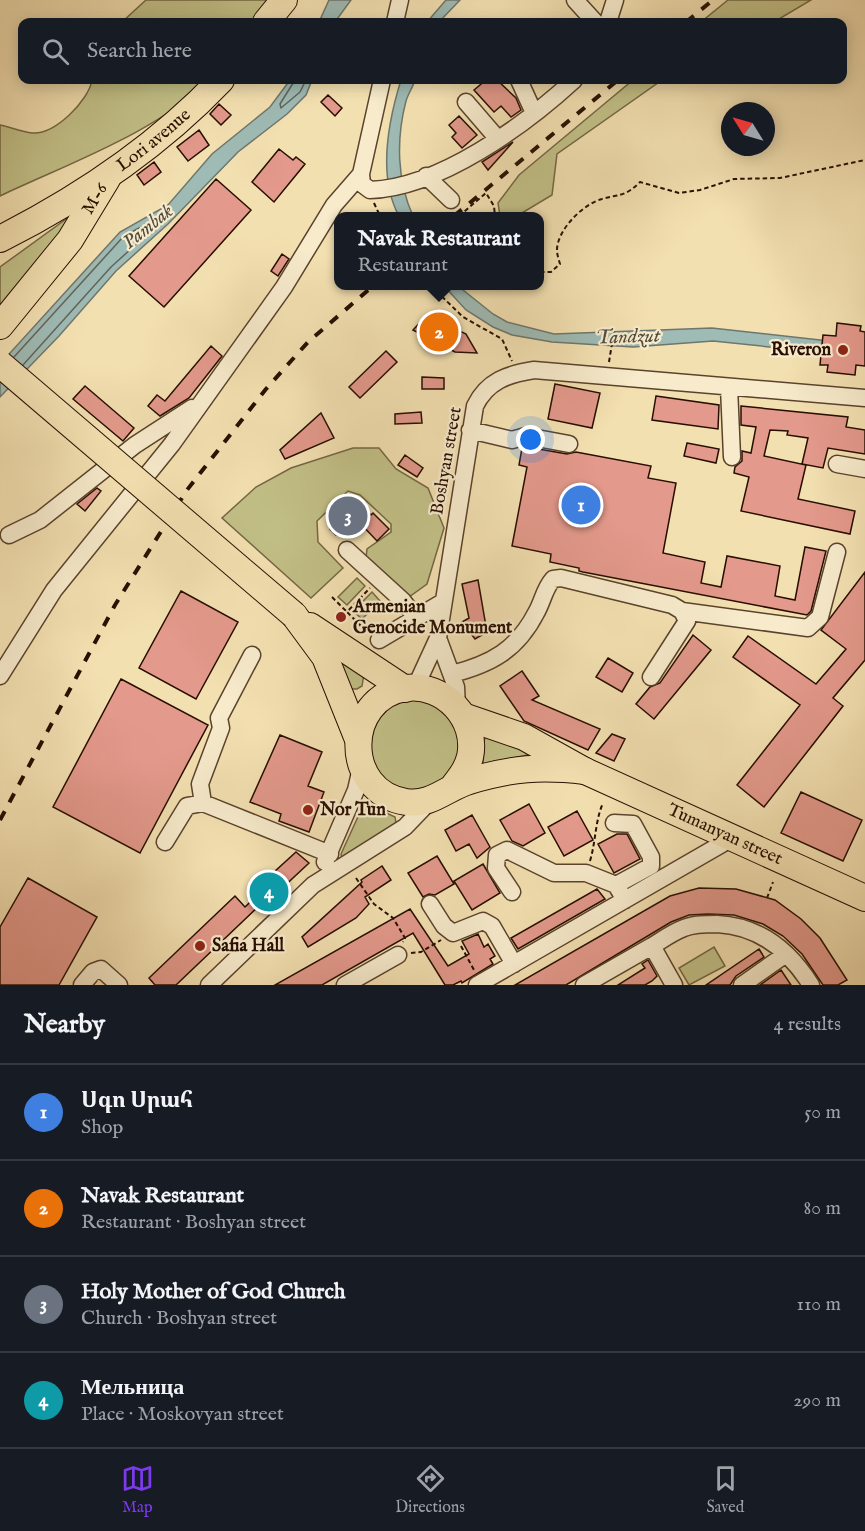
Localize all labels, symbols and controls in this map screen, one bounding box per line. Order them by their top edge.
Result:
search box [18,18,847,84]
icon: search [39,35,72,68]
text: Search here [87,37,192,65]
north arrow [721,102,775,156]
street label: Lori avenue [112,104,196,177]
street label: M-6 [77,178,114,219]
water label: Pambak [118,199,178,255]
popup [334,212,544,290]
text: Navak Restaurant [357,225,521,253]
text: Restaurant [357,253,448,278]
pin: 2 [420,310,458,354]
water label: Tandzut [595,323,662,351]
place label: Riveron [771,339,831,362]
marker: Riveron [836,343,850,357]
street label: Boshyan street [426,405,468,517]
your location [516,425,545,454]
pin: 1 [562,482,600,528]
pin: 3 [328,494,368,538]
place label: Armenian Genocide Monument [352,596,513,640]
marker: Armenian Genocide Monument [334,610,348,624]
street label: Tumanyan street [664,798,786,871]
place label: Nor Tun [319,799,386,822]
marker: Nor Tun [301,803,315,817]
pin: 4 [250,870,288,914]
place label: Safia Hall [212,935,285,958]
marker: Safia Hall [193,939,207,953]
text: Nearby [24,1008,105,1041]
text: 4 results [774,1012,841,1037]
text: Սգո Սրահ [81,1087,193,1115]
text: 1 [40,1100,47,1125]
text: 50 m [804,1100,841,1125]
text: Shop [81,1115,123,1140]
text: Navak Restaurant [81,1182,244,1210]
text: 2 [39,1196,48,1221]
text: 80 m [804,1196,841,1221]
text: Restaurant · Boshyan street [81,1210,306,1235]
text: Holy Mother of God Church [81,1278,346,1306]
text: 3 [40,1292,47,1317]
text: 110 m [797,1292,841,1317]
text: Church · Boshyan street [81,1306,277,1331]
text: Мельница [81,1374,184,1402]
text: 4 [39,1388,48,1413]
text: 290 m [793,1388,841,1413]
text: Place · Moskovyan street [81,1402,284,1427]
tab: Map [121,1462,154,1518]
tab: Directions [395,1462,465,1518]
tab: Saved [706,1462,744,1518]

